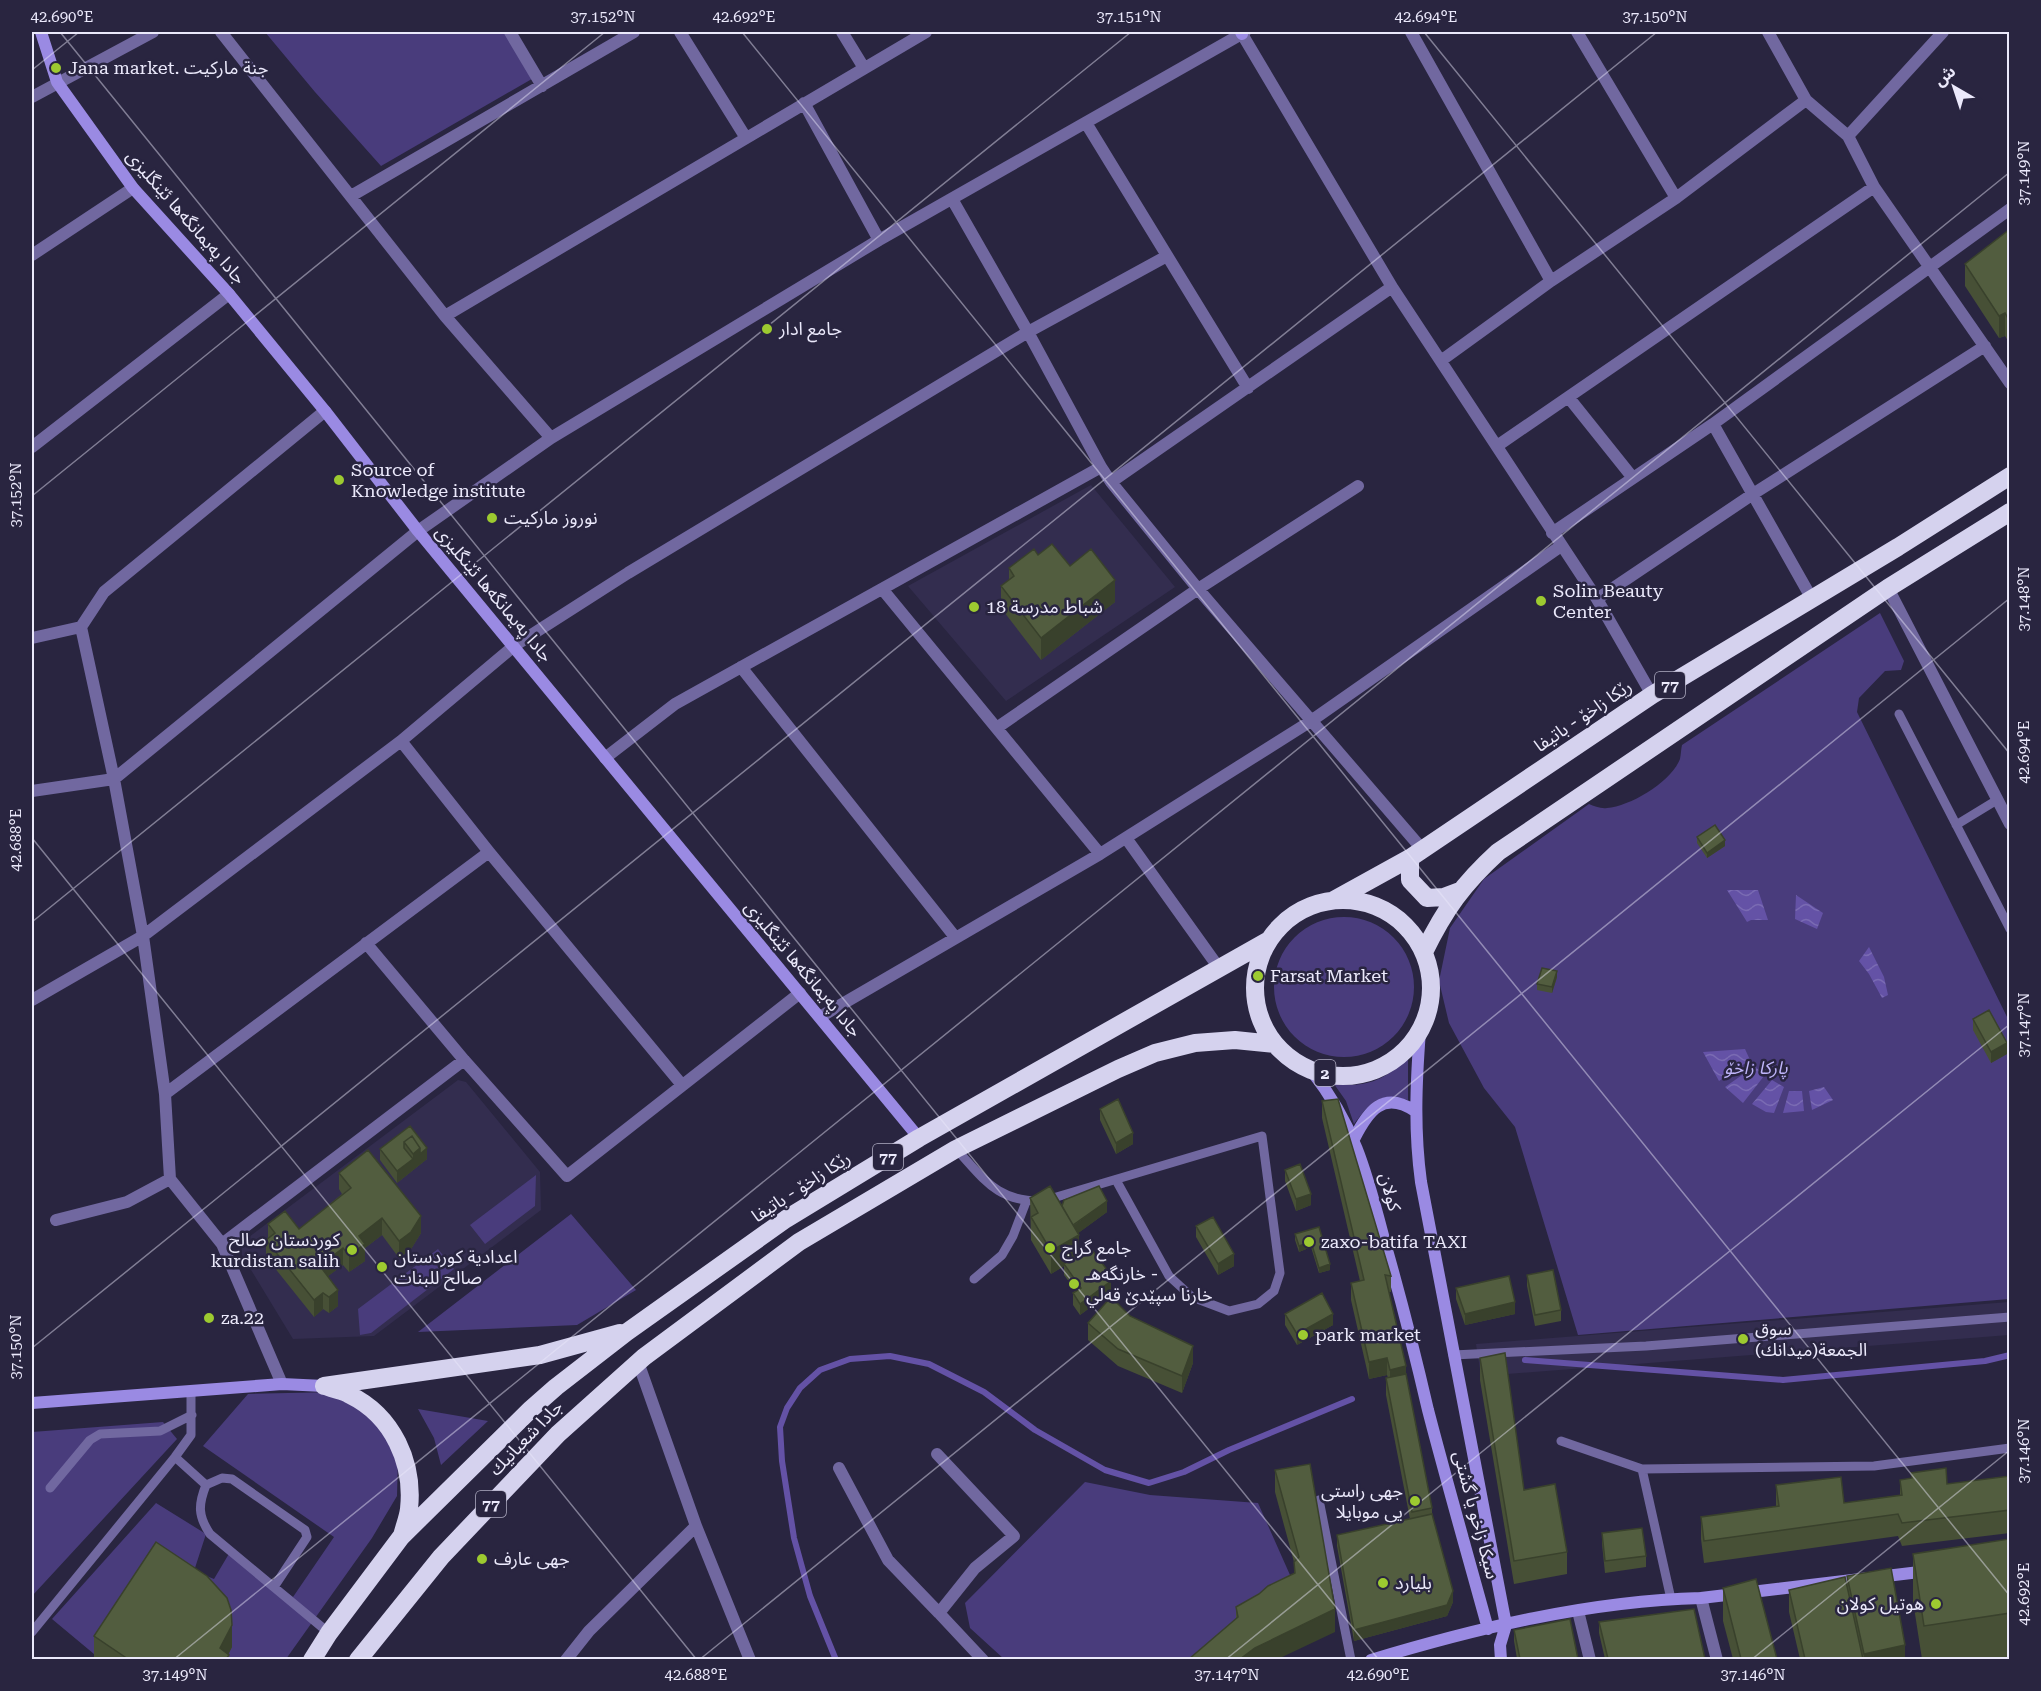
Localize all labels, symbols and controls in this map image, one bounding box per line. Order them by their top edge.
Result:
text: 42.690°E [31,8,93,26]
text: 37.152°N [570,8,636,26]
text: 42.692°E [713,8,775,26]
text: 37.151°N [1096,8,1162,26]
text: 42.694°E [1395,8,1457,26]
text: 37.150°N [1622,8,1688,26]
place label: Jana market. جنة ماركيت [68,57,268,79]
north arrow [1924,57,1984,117]
marker: Jana market. جنة ماركيت [49,61,63,75]
text: ش [1930,61,1959,90]
text: 37.149°N [2015,140,2033,206]
street label: جادا په‌يمانگه‌ها ئێنگليزى [121,145,250,289]
place label: جامع ادار [778,318,842,343]
marker: جامع ادار [760,322,774,336]
place label: Source of Knowledge institute [351,459,525,501]
text: 37.152°N [7,462,25,528]
marker: Source of Knowledge institute [332,473,346,487]
place label: نوروز ماركيت [504,507,598,529]
marker: نوروز ماركيت [485,511,499,525]
street label: جادا په‌يمانگه‌ها ئێنگليزى [430,521,557,667]
text: 37.148°N [2015,566,2033,632]
place label: Solin Beauty Center [1553,580,1664,622]
marker: Solin Beauty Center [1534,594,1548,608]
place label: 18 شباط مدرسة [986,596,1103,618]
marker: 18 شباط مدرسة [967,600,981,614]
road number: 77 [1655,672,1685,698]
street label: رێکا زاخۆ - باتیفا [1530,675,1636,757]
text: 42.694°E [2015,721,2033,783]
text: 42.688°E [7,809,25,871]
street label: جادا په‌يمانگه‌ها ئێنگليزى [739,896,866,1042]
place label: Farsat Market [1270,965,1388,986]
marker: Farsat Market [1251,969,1265,983]
text: 37.147°N [2015,992,2033,1058]
park label: پارکا زاخۆ [1724,1057,1788,1080]
road number: 2 [1314,1060,1336,1086]
road number: 77 [873,1144,903,1170]
street label: رێکا زاخۆ - باتیفا [747,1147,855,1227]
street label: كولان [1374,1170,1406,1214]
place label: كوردستان صالح kurdistan salih [211,1229,341,1271]
place label: zaxo-batifa TAXI [1321,1231,1467,1252]
marker: zaxo-batifa TAXI [1302,1235,1316,1249]
place label: جامع گراج [1062,1237,1131,1262]
marker: جامع گراج [1043,1241,1057,1255]
marker: كوردستان صالح kurdistan salih [345,1243,359,1257]
place label: اعدادية كوردستان صالح للبنات [394,1246,517,1291]
marker: اعدادية كوردستان صالح للبنات [375,1260,389,1274]
place label: خارنگه‌هـ - خارنا سپێدێ قه‌لي [1086,1263,1213,1308]
marker: خارنگه‌هـ - خارنا سپێدێ قه‌لي [1067,1277,1081,1291]
place label: za.22 [221,1307,264,1328]
marker: za.22 [202,1311,216,1325]
text: 37.150°N [7,1314,25,1380]
place label: سوق الجمعة(ميدانك) [1755,1318,1867,1360]
place label: park market [1315,1324,1421,1345]
marker: park market [1296,1328,1310,1342]
marker: سوق الجمعة(ميدانك) [1736,1332,1750,1346]
street label: جادا شعبانيك [485,1396,567,1480]
text: 37.146°N [2015,1418,2033,1484]
street label: سیکا زاخو یا گشتى [1448,1449,1504,1581]
place label: جهى راستى يى موبايلا [1321,1480,1403,1523]
road number: 77 [476,1491,506,1517]
marker: جهى راستى يى موبايلا [1408,1494,1422,1508]
place label: جهى عارف [494,1548,570,1570]
marker: جهى عارف [475,1552,489,1566]
text: 42.692°E [2015,1563,2033,1625]
place label: بليارد [1395,1572,1432,1594]
marker: بليارد [1376,1576,1390,1590]
place label: هوتيل كولان [1837,1593,1924,1615]
marker: هوتيل كولان [1929,1597,1943,1611]
text: 37.149°N [142,1666,208,1684]
text: 42.688°E [665,1666,727,1684]
text: 37.147°N [1194,1666,1260,1684]
text: 42.690°E [1347,1666,1409,1684]
text: 37.146°N [1720,1666,1786,1684]

